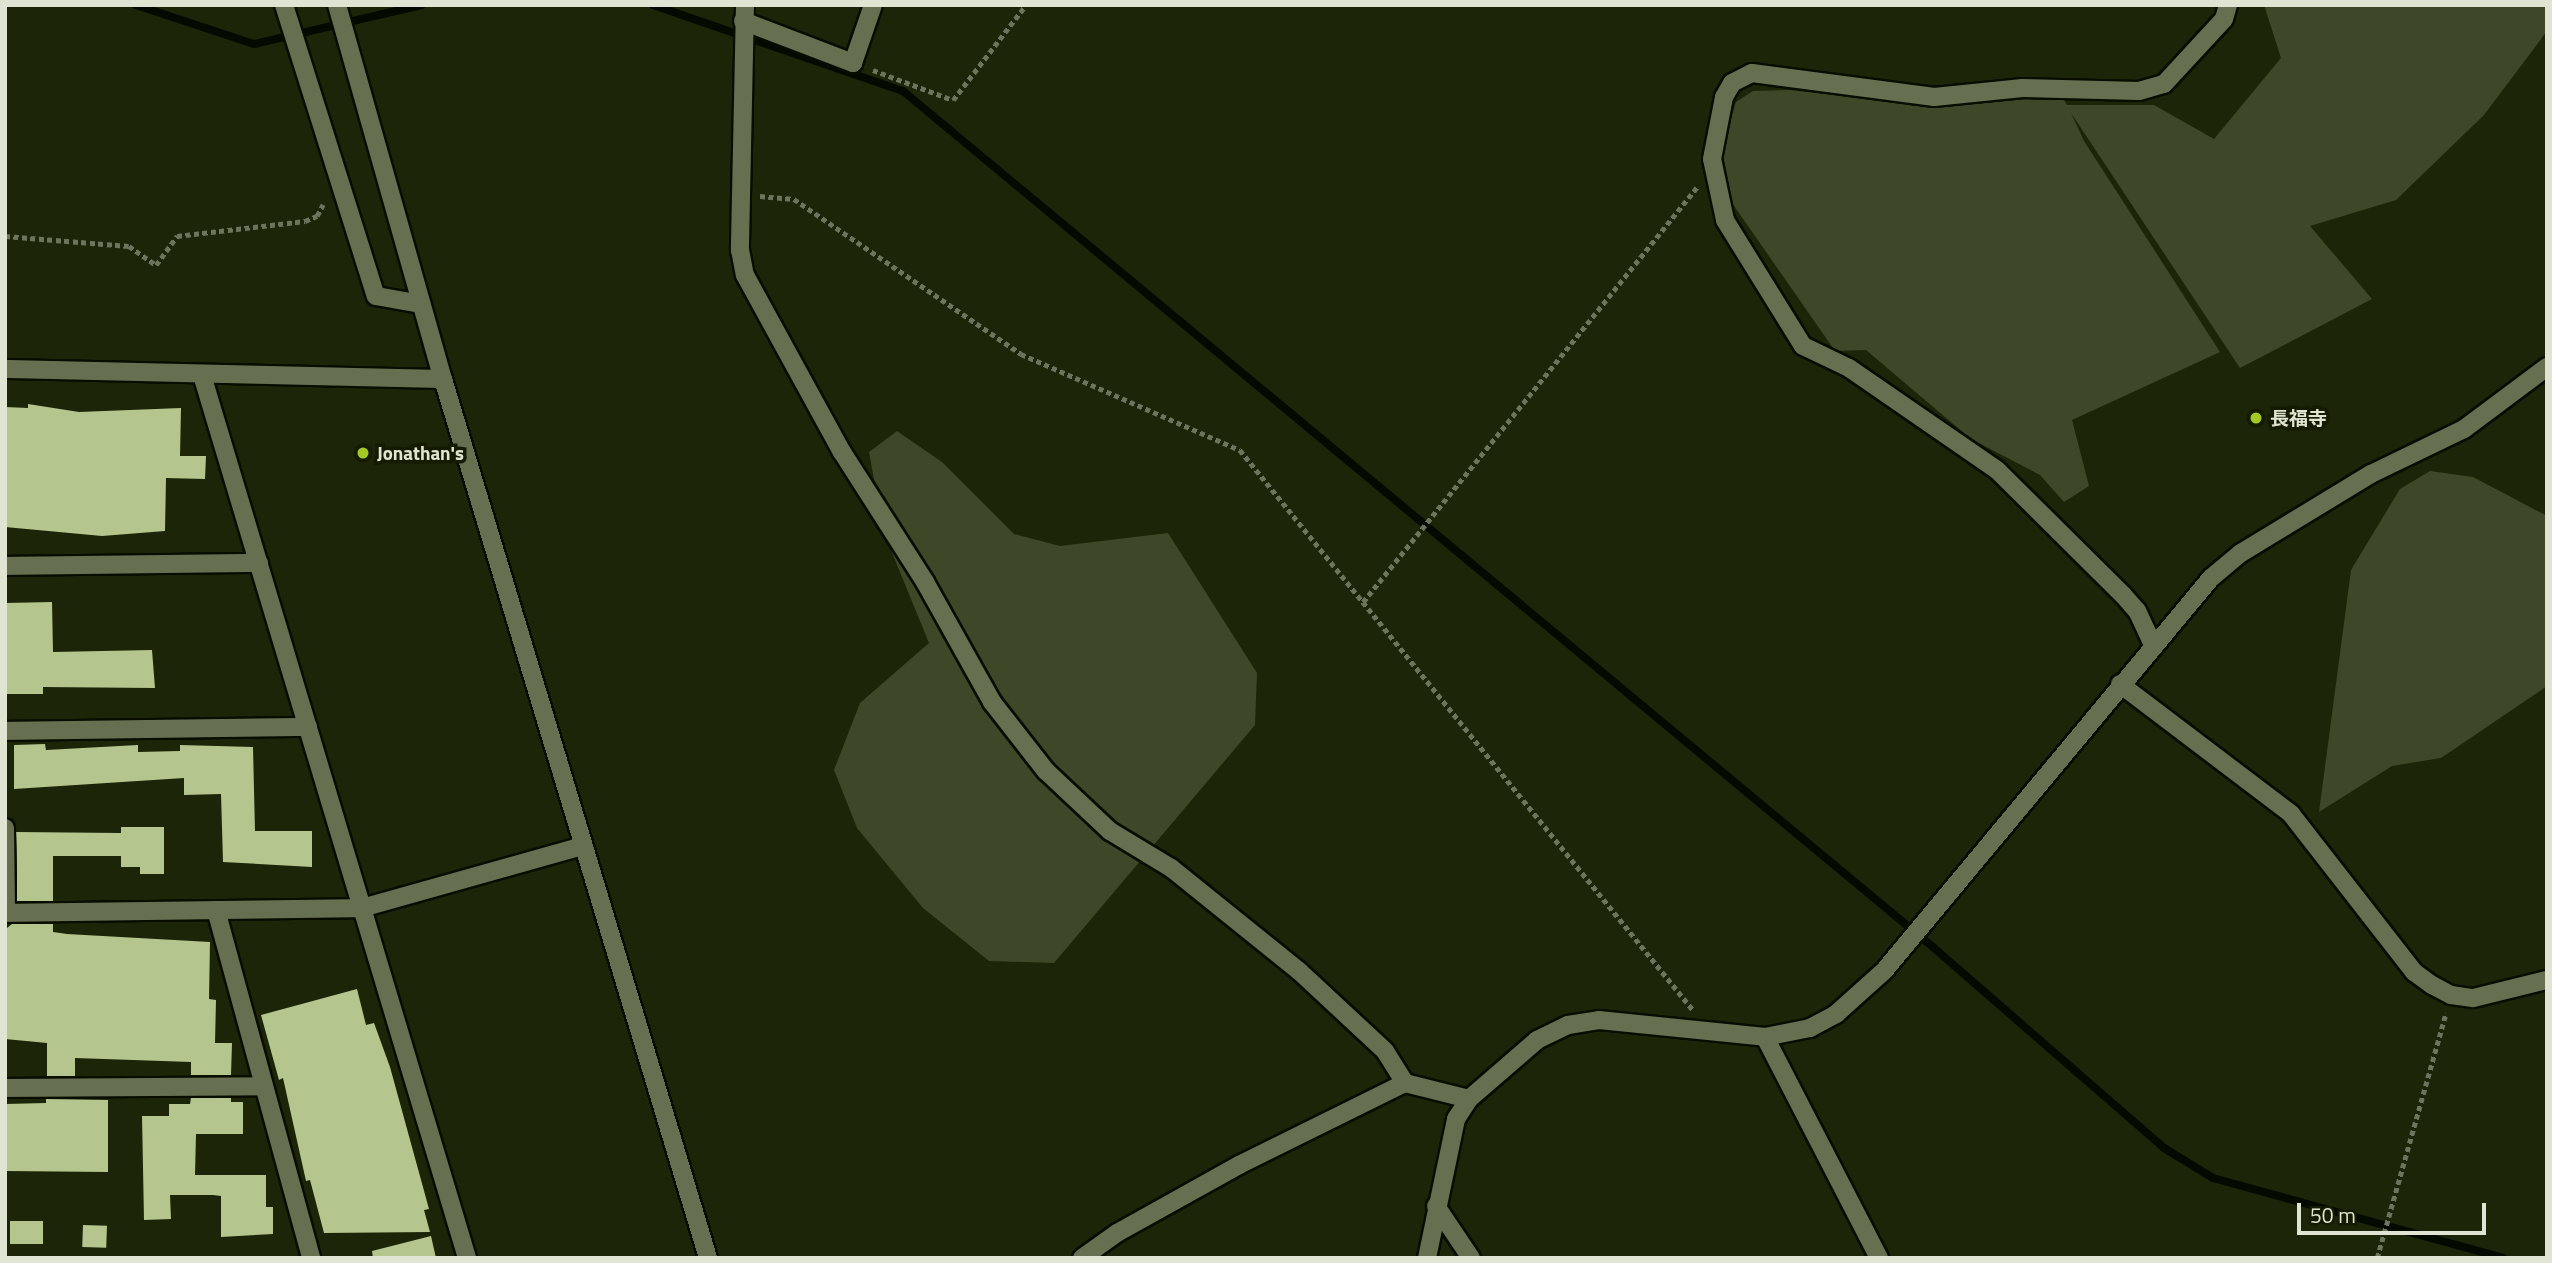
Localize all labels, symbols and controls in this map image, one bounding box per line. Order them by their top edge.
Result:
place label: 長福寺 [2270,407,2327,429]
marker: 長福寺 [2248,410,2264,426]
place label: Jonathan's [377,442,464,464]
marker: Jonathan's [355,445,371,461]
scale bar [2300,1190,2489,1234]
text: 50 m [2310,1199,2356,1231]

